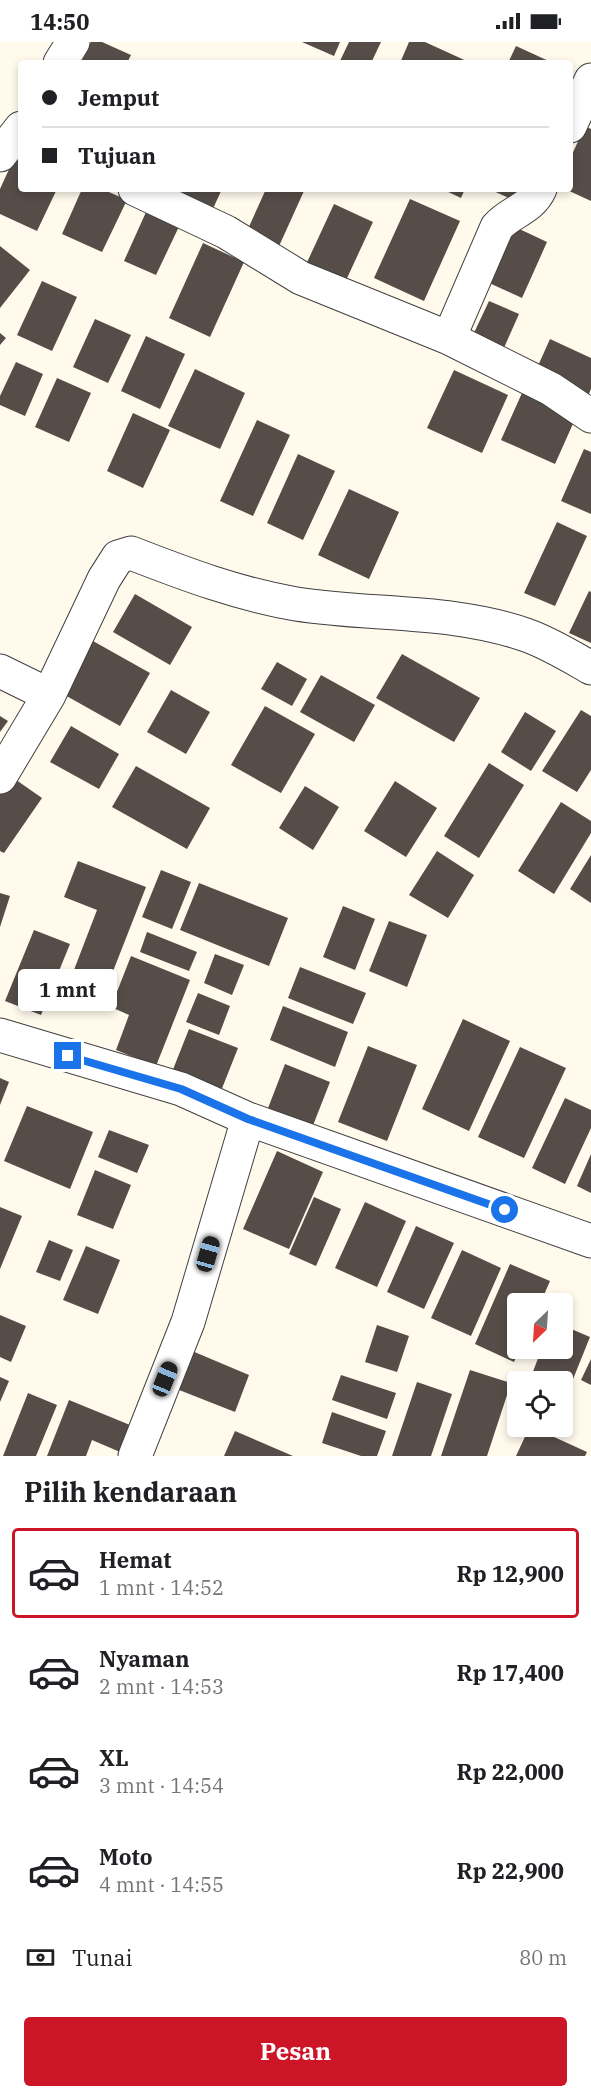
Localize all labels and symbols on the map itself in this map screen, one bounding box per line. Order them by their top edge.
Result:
callout: 1 mnt [19,969,118,1011]
route end [54,1042,81,1069]
route start [491,1196,518,1223]
car [194,1234,222,1274]
north arrow [507,1293,573,1359]
car [150,1359,180,1399]

